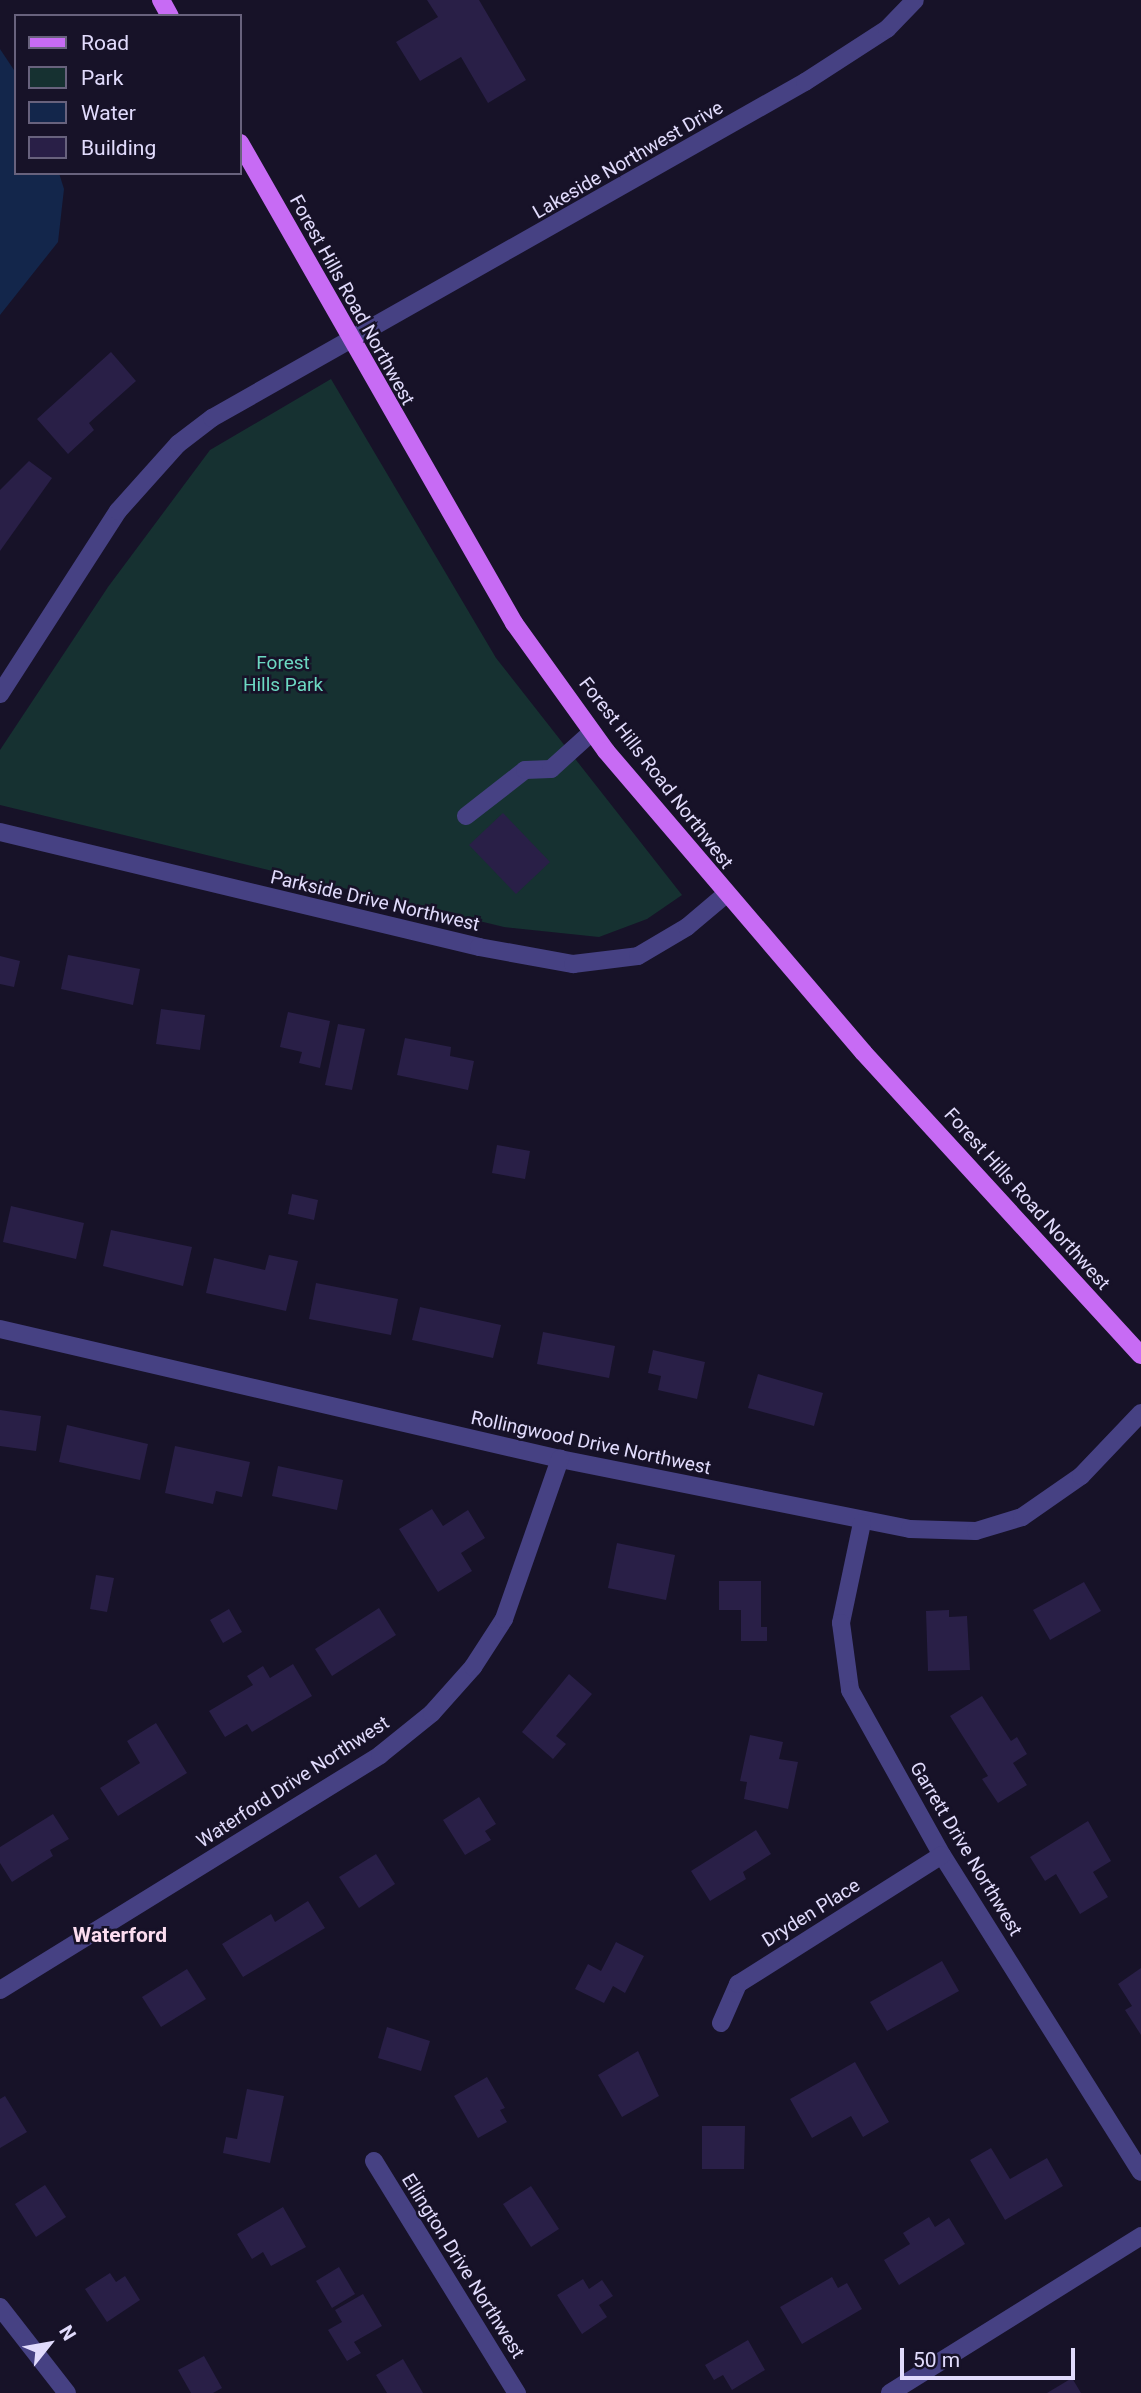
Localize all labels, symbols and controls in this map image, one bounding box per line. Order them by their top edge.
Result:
legend [14,14,242,175]
text: Road [81,31,129,55]
text: Park [81,66,123,90]
street label: Lakeside Northwest Drive [529,96,727,224]
text: Water [81,101,136,125]
text: Building [81,136,156,160]
street label: Forest Hills Road Northwest [285,191,419,409]
park label: Forest Hills Park [243,652,323,696]
street label: Forest Hills Road Northwest [574,673,738,873]
street label: Parkside Drive Northwest [268,866,482,936]
street label: Forest Hills Road Northwest [939,1103,1115,1295]
street label: Rollingwood Drive Northwest [469,1406,713,1480]
street label: Waterford Drive Northwest [193,1711,393,1853]
street label: Garrett Drive Northwest [905,1758,1027,1940]
street label: Dryden Place [758,1874,864,1952]
district label: Waterford [73,1922,167,1948]
street label: Ellington Drive Northwest [397,2169,529,2363]
north arrow [14,2309,84,2379]
text: N [54,2321,81,2345]
scale bar [903,2334,1078,2378]
text: 50 m [913,2348,960,2372]

